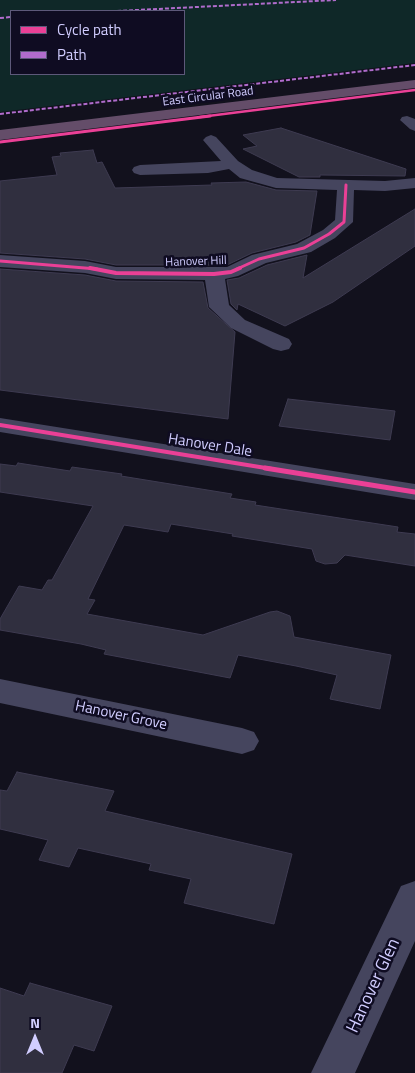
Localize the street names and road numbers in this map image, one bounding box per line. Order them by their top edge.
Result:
street label: East Circular Road [162,84,254,110]
street label: Hanover Hill [165,254,227,270]
street label: Hanover Dale [167,430,253,462]
street label: Hanover Grove [73,697,169,735]
street label: Hanover Glen [343,935,405,1037]

